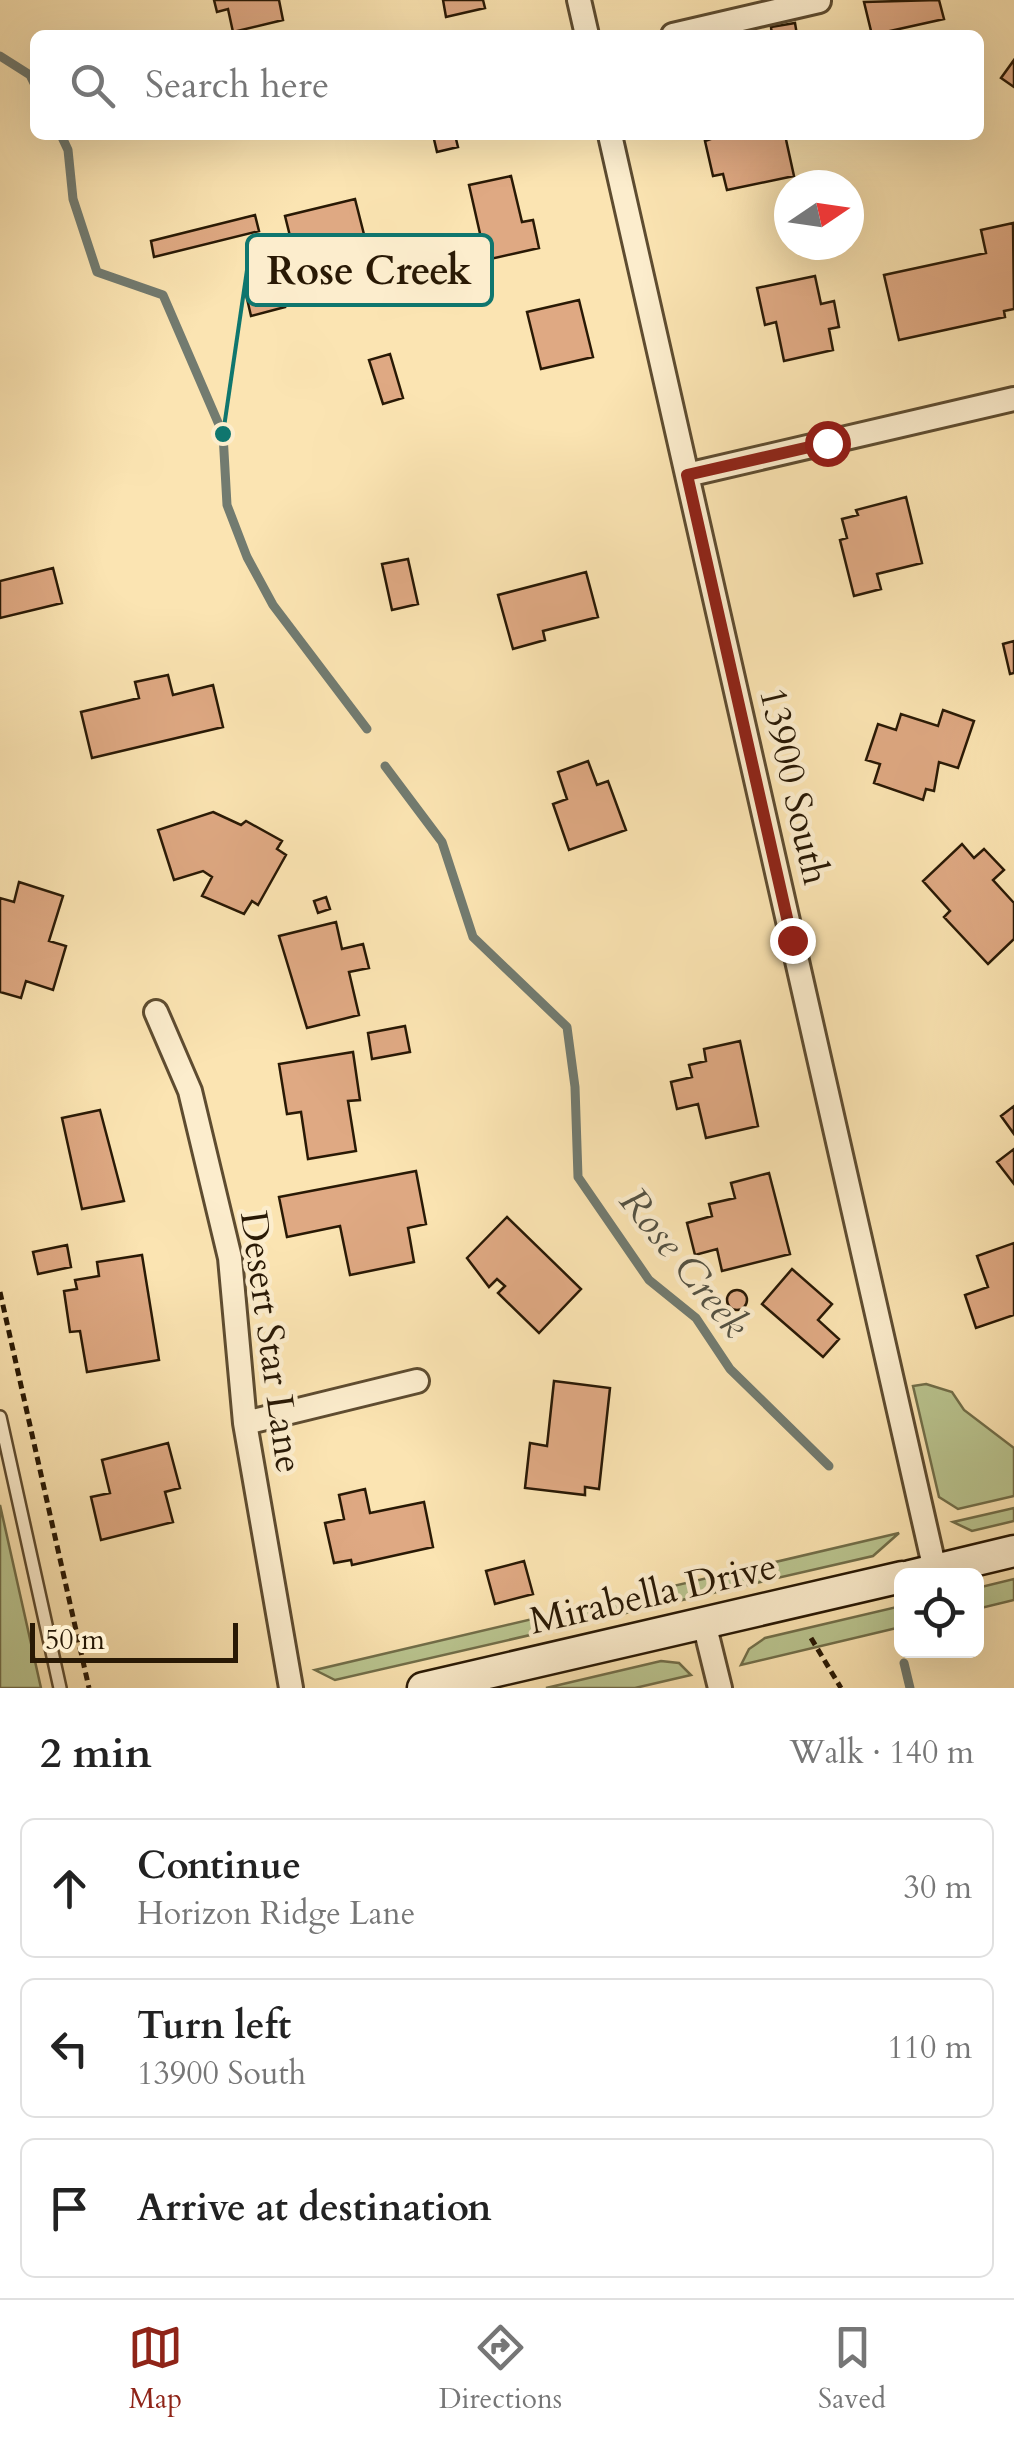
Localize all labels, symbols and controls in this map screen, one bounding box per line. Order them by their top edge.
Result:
search box [30,30,984,140]
icon: search [65,58,120,113]
text: Search here [145,59,329,111]
north arrow [774,170,864,260]
callout: Rose Creek [247,235,492,305]
text: Rose Creek [266,244,472,299]
route start [805,421,851,467]
street label: 13900 South [746,682,842,890]
route end [770,918,816,964]
water label: Rose Creek [606,1176,762,1350]
street label: Desert Star Lane [227,1208,315,1476]
street label: Mirabella Drive [524,1540,782,1648]
map controls [894,1568,984,1658]
button: locate [894,1568,984,1658]
scale bar [30,1618,238,1662]
text: 50 m [45,1621,105,1659]
text: 2 min [40,1725,152,1782]
text: Walk · 140 m [789,1731,974,1775]
text: Continue [137,1840,301,1892]
icon: ahead [42,1861,97,1916]
text: 30 m [904,1866,972,1910]
text: Horizon Ridge Lane [137,1892,415,1936]
text: Turn left [137,2000,291,2052]
icon: left [42,2021,97,2076]
text: 110 m [887,2026,972,2070]
text: 13900 South [137,2052,306,2096]
icon: arrive [42,2181,97,2236]
text: Arrive at destination [137,2182,492,2234]
tab: Map [128,2320,183,2418]
tab: Directions [439,2320,562,2418]
tab: Saved [818,2320,886,2418]

